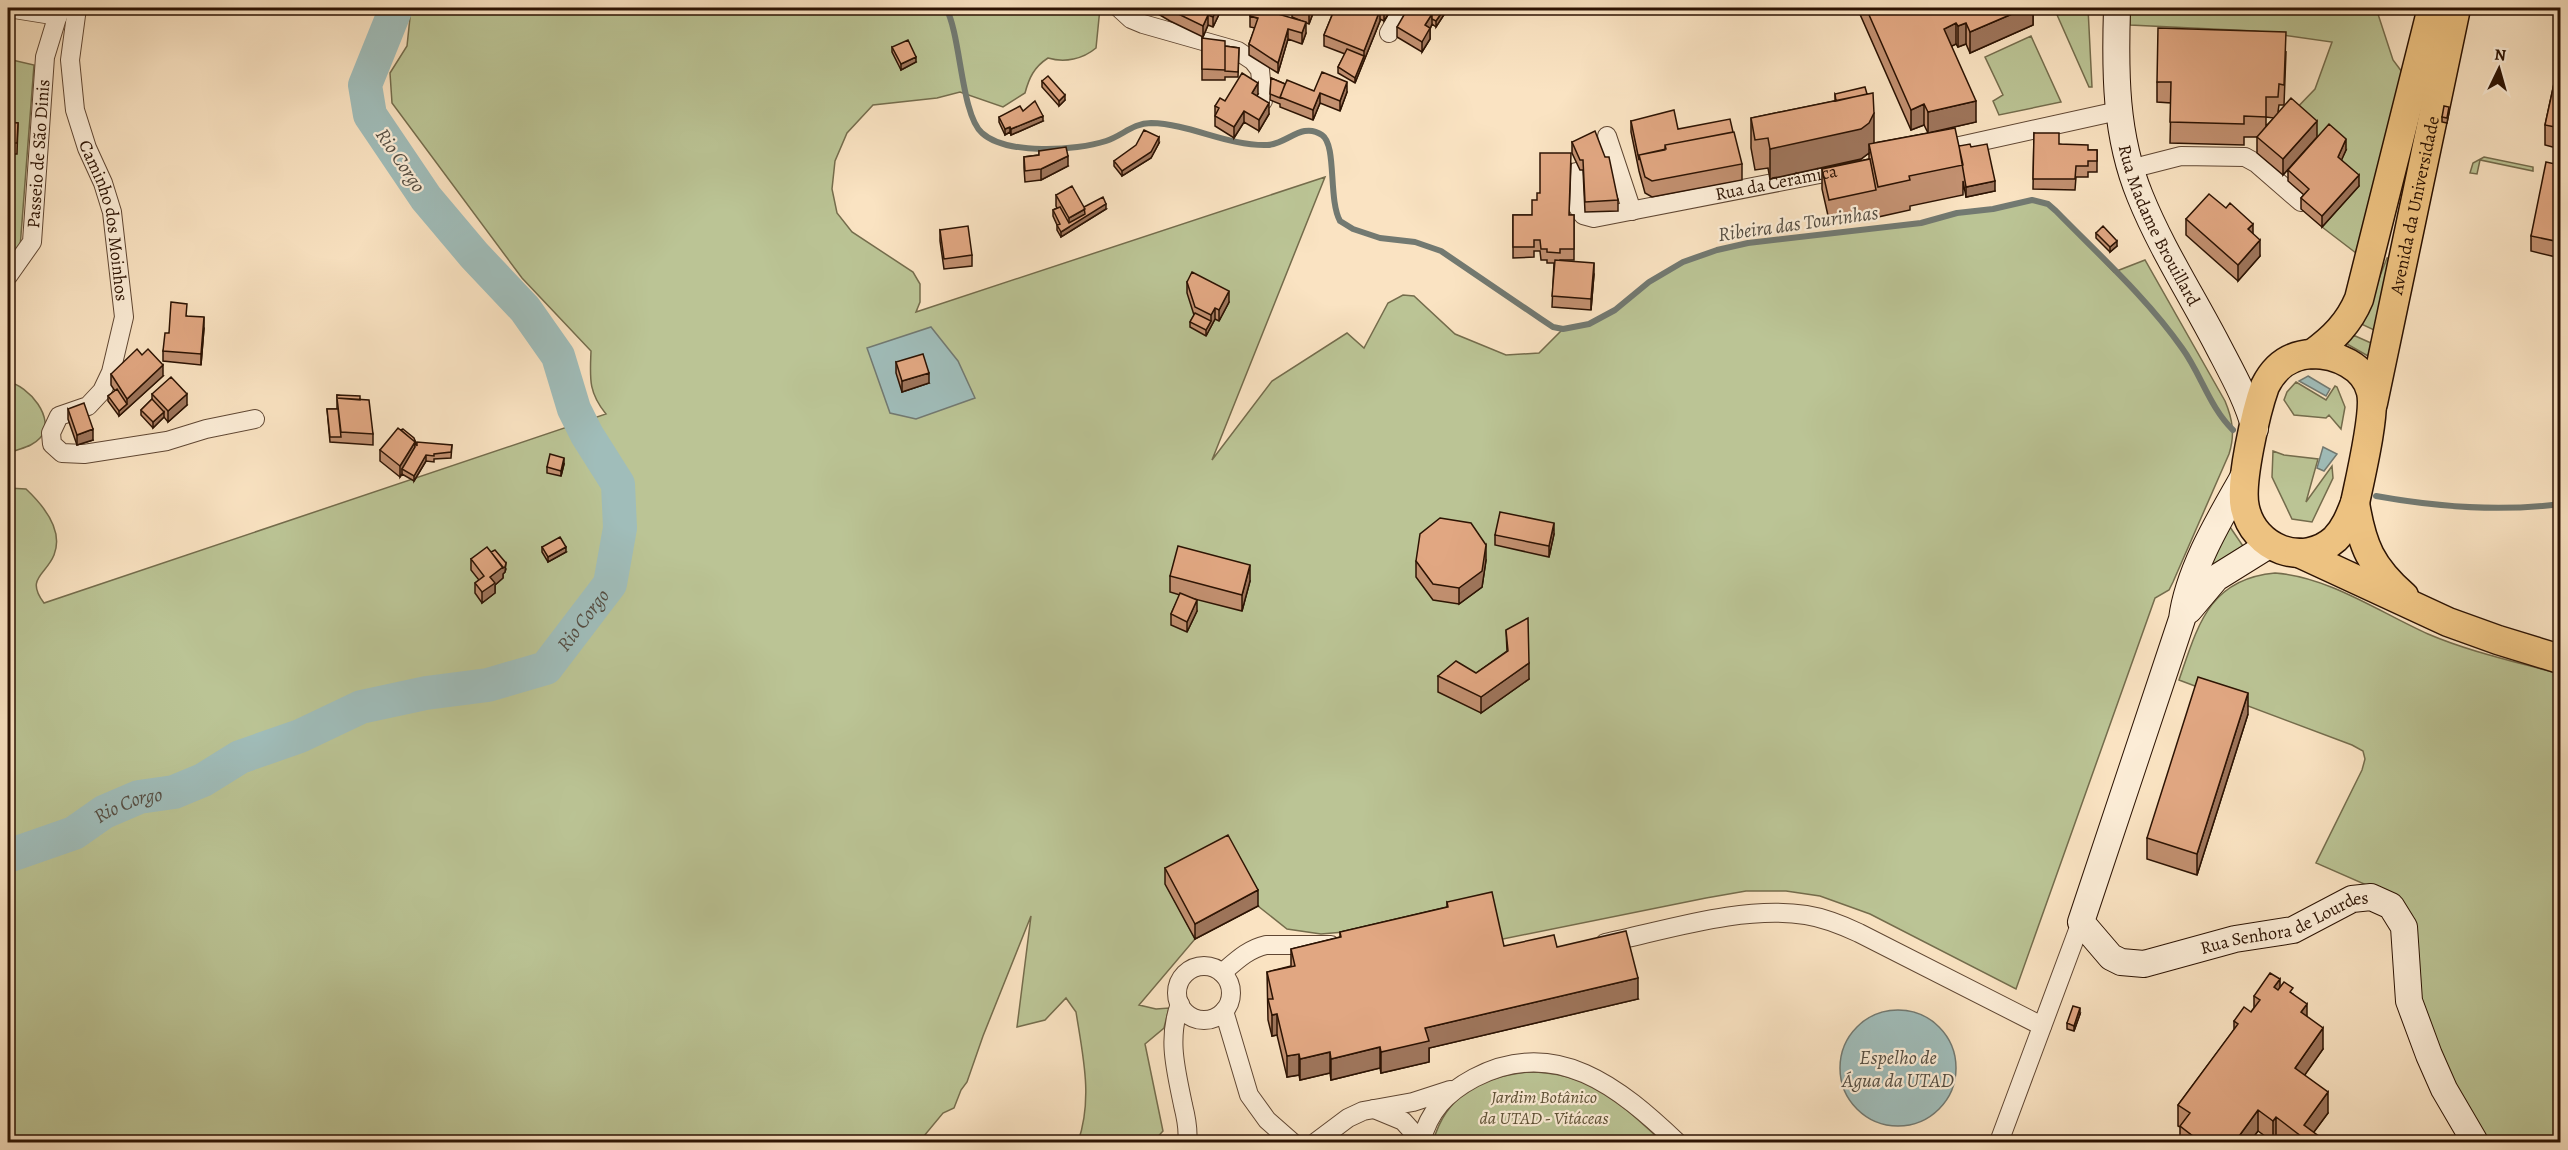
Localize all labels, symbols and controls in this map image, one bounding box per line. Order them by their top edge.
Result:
north arrow [2469,39,2529,99]
text: N [2493,44,2507,67]
street label: Passeio de São Dinis [21,78,55,229]
street label: Avenida da Universidade [2384,114,2445,298]
water label: Rio Corgo [369,123,432,198]
street label: Caminho dos Moinhos [73,137,134,302]
street label: Rua Madame Brouillard [2113,142,2206,310]
street label: Rua da Cerâmica [1713,159,1840,206]
water label: Ribeira das Tourinhas [1716,199,1880,248]
water label: Rio Corgo [551,583,616,657]
water label: Rio Corgo [88,781,164,829]
street label: Rua Senhora de Lourdes [2197,885,2370,960]
water label: Espelho de Água da UTAD [1841,1044,1954,1094]
park label: Jardim Botânico da UTAD - Vitáceas [1479,1085,1609,1130]

